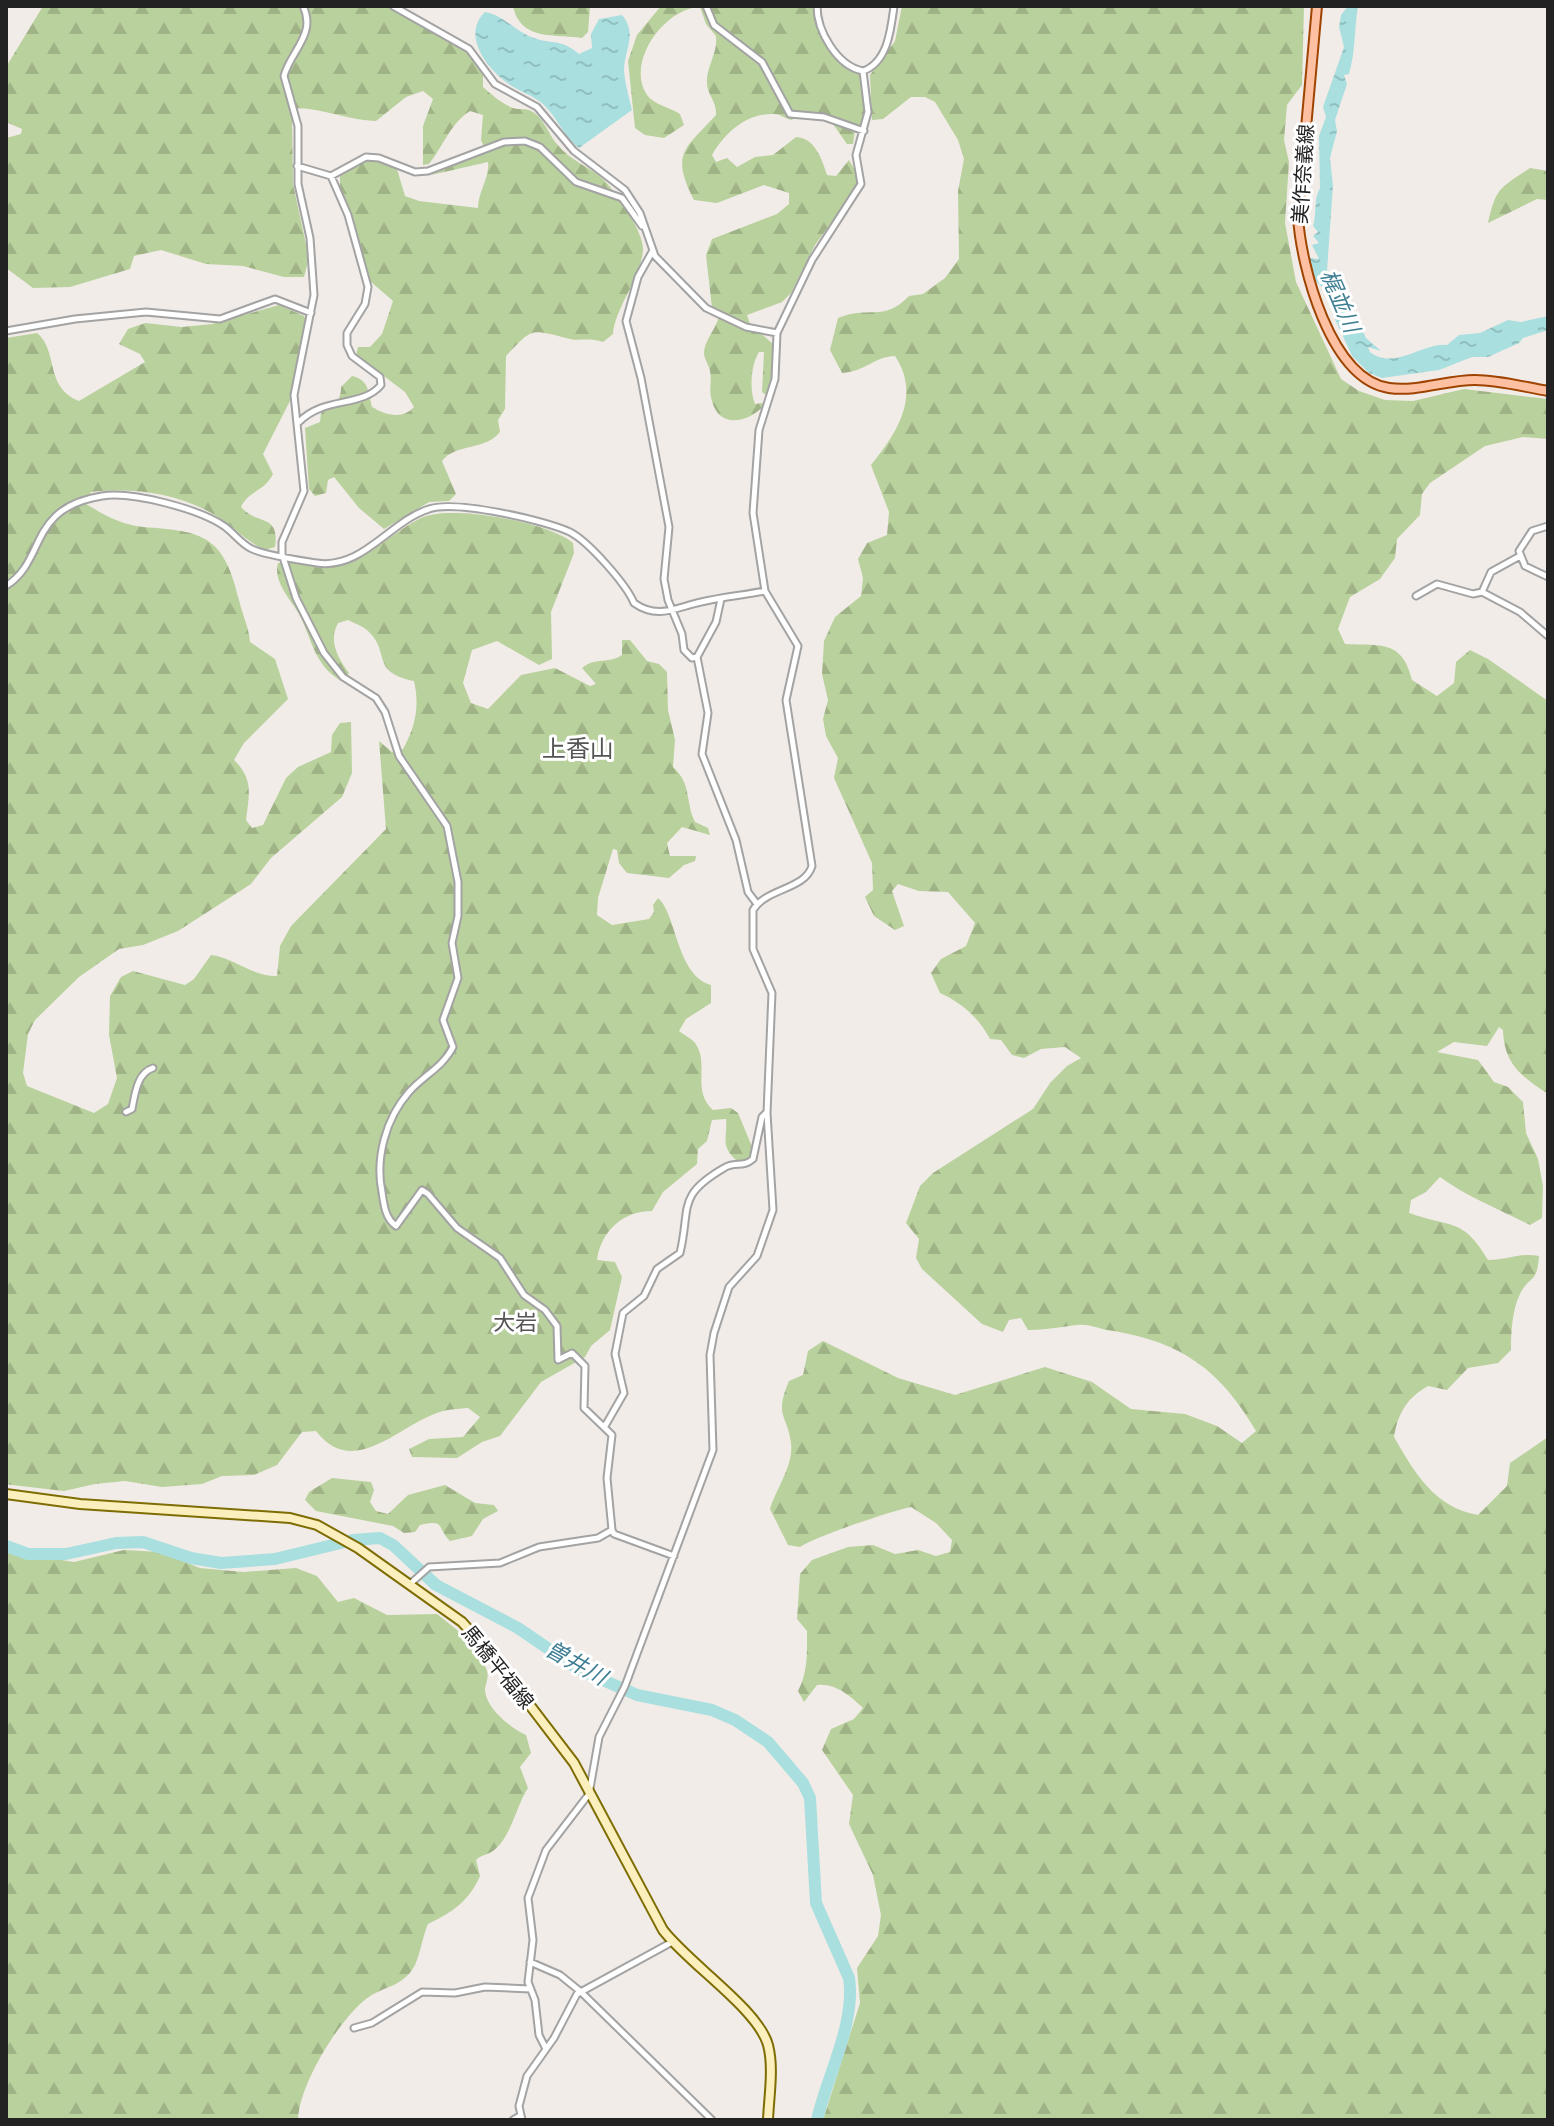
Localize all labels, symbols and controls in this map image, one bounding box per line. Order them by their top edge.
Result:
street label: 美作奈義線 [1288,123,1318,225]
water label: 梶並川 [1315,265,1366,338]
district label: 上香山 [542,735,614,763]
district label: 大岩 [493,1309,537,1336]
street label: 馬橋平福線 [457,1621,539,1713]
water label: 曽井川 [541,1635,613,1692]

